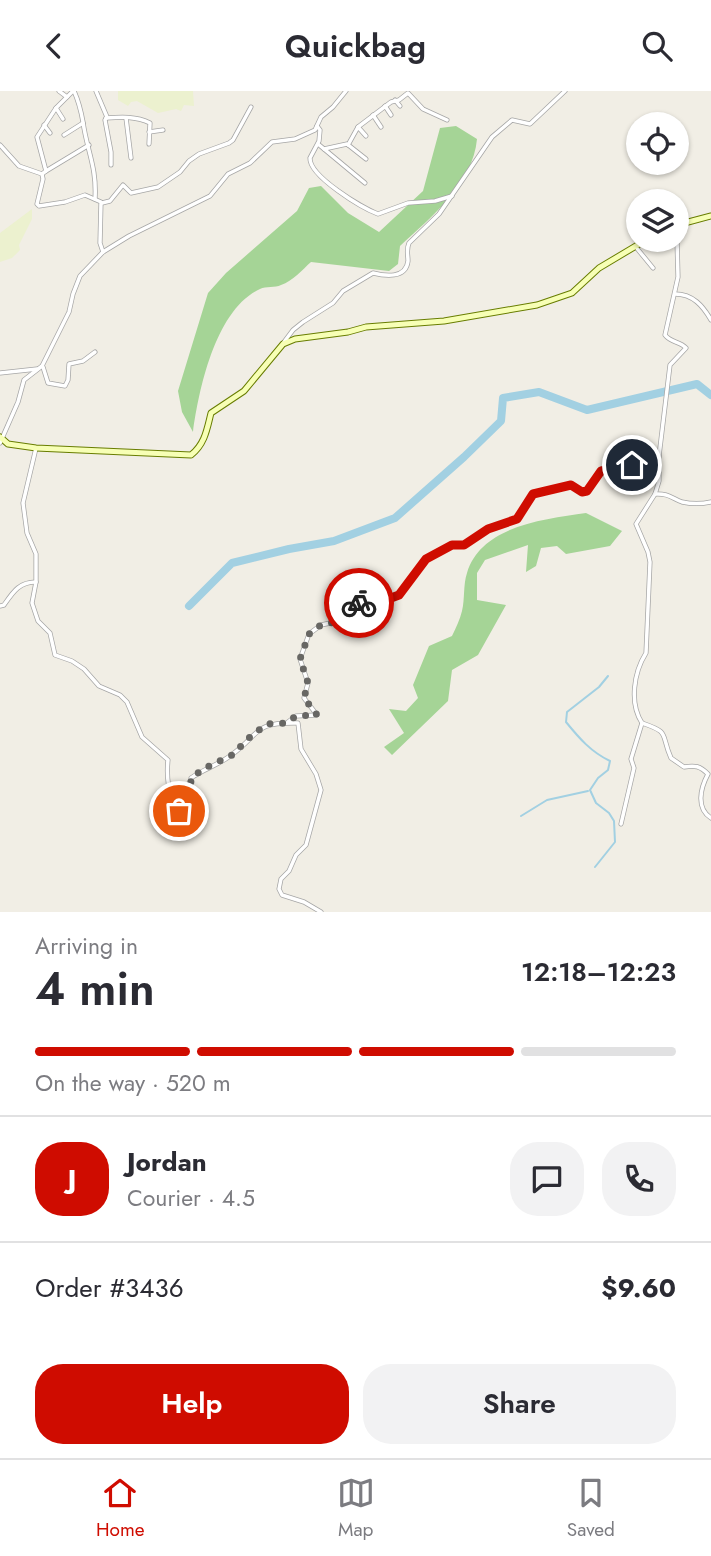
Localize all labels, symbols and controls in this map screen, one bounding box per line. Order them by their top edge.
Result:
text: Quickbag [285,23,426,69]
icon: back [35,27,73,65]
icon: search [638,27,676,65]
map controls [626,112,689,252]
button: locate [626,112,689,175]
button: layers [626,189,689,252]
pin [602,435,662,495]
icon: home [613,446,651,484]
courier [324,568,394,638]
icon: bike [340,584,378,622]
pin [149,781,209,841]
icon: bag [160,792,198,830]
text: Arriving in [35,929,138,963]
text: 12:18–12:23 [521,953,676,991]
text: 4 min [35,956,155,1022]
text: On the way · 520 m [35,1066,231,1100]
button: chat [510,1142,584,1216]
button: phone [602,1142,676,1216]
text: Jordan [127,1143,207,1181]
text: J [68,1160,76,1198]
text: Courier · 4.5 [127,1181,255,1215]
text: Order #3436 [35,1269,184,1307]
text: $9.60 [601,1269,676,1307]
button: Help [35,1364,349,1444]
button: Share [363,1364,676,1444]
tab: Home [96,1474,145,1543]
tab: Map [337,1474,375,1543]
tab: Saved [567,1474,615,1543]

